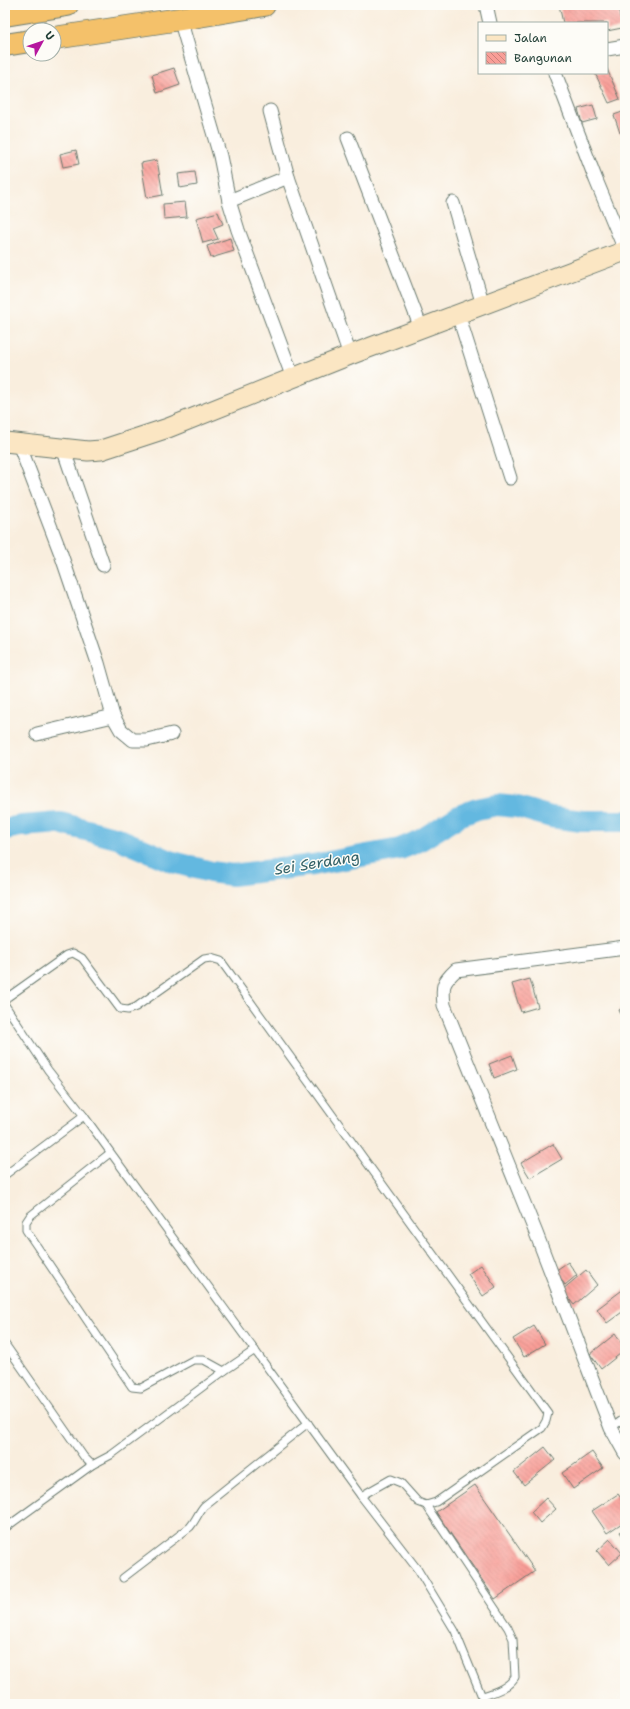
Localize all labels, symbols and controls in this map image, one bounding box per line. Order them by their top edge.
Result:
north arrow [22,22,62,62]
legend [478,22,608,74]
text: U [41,28,57,44]
text: Jalan [514,30,547,46]
text: Bangunan [514,50,572,66]
water label: Sei Serdang [273,846,361,880]

